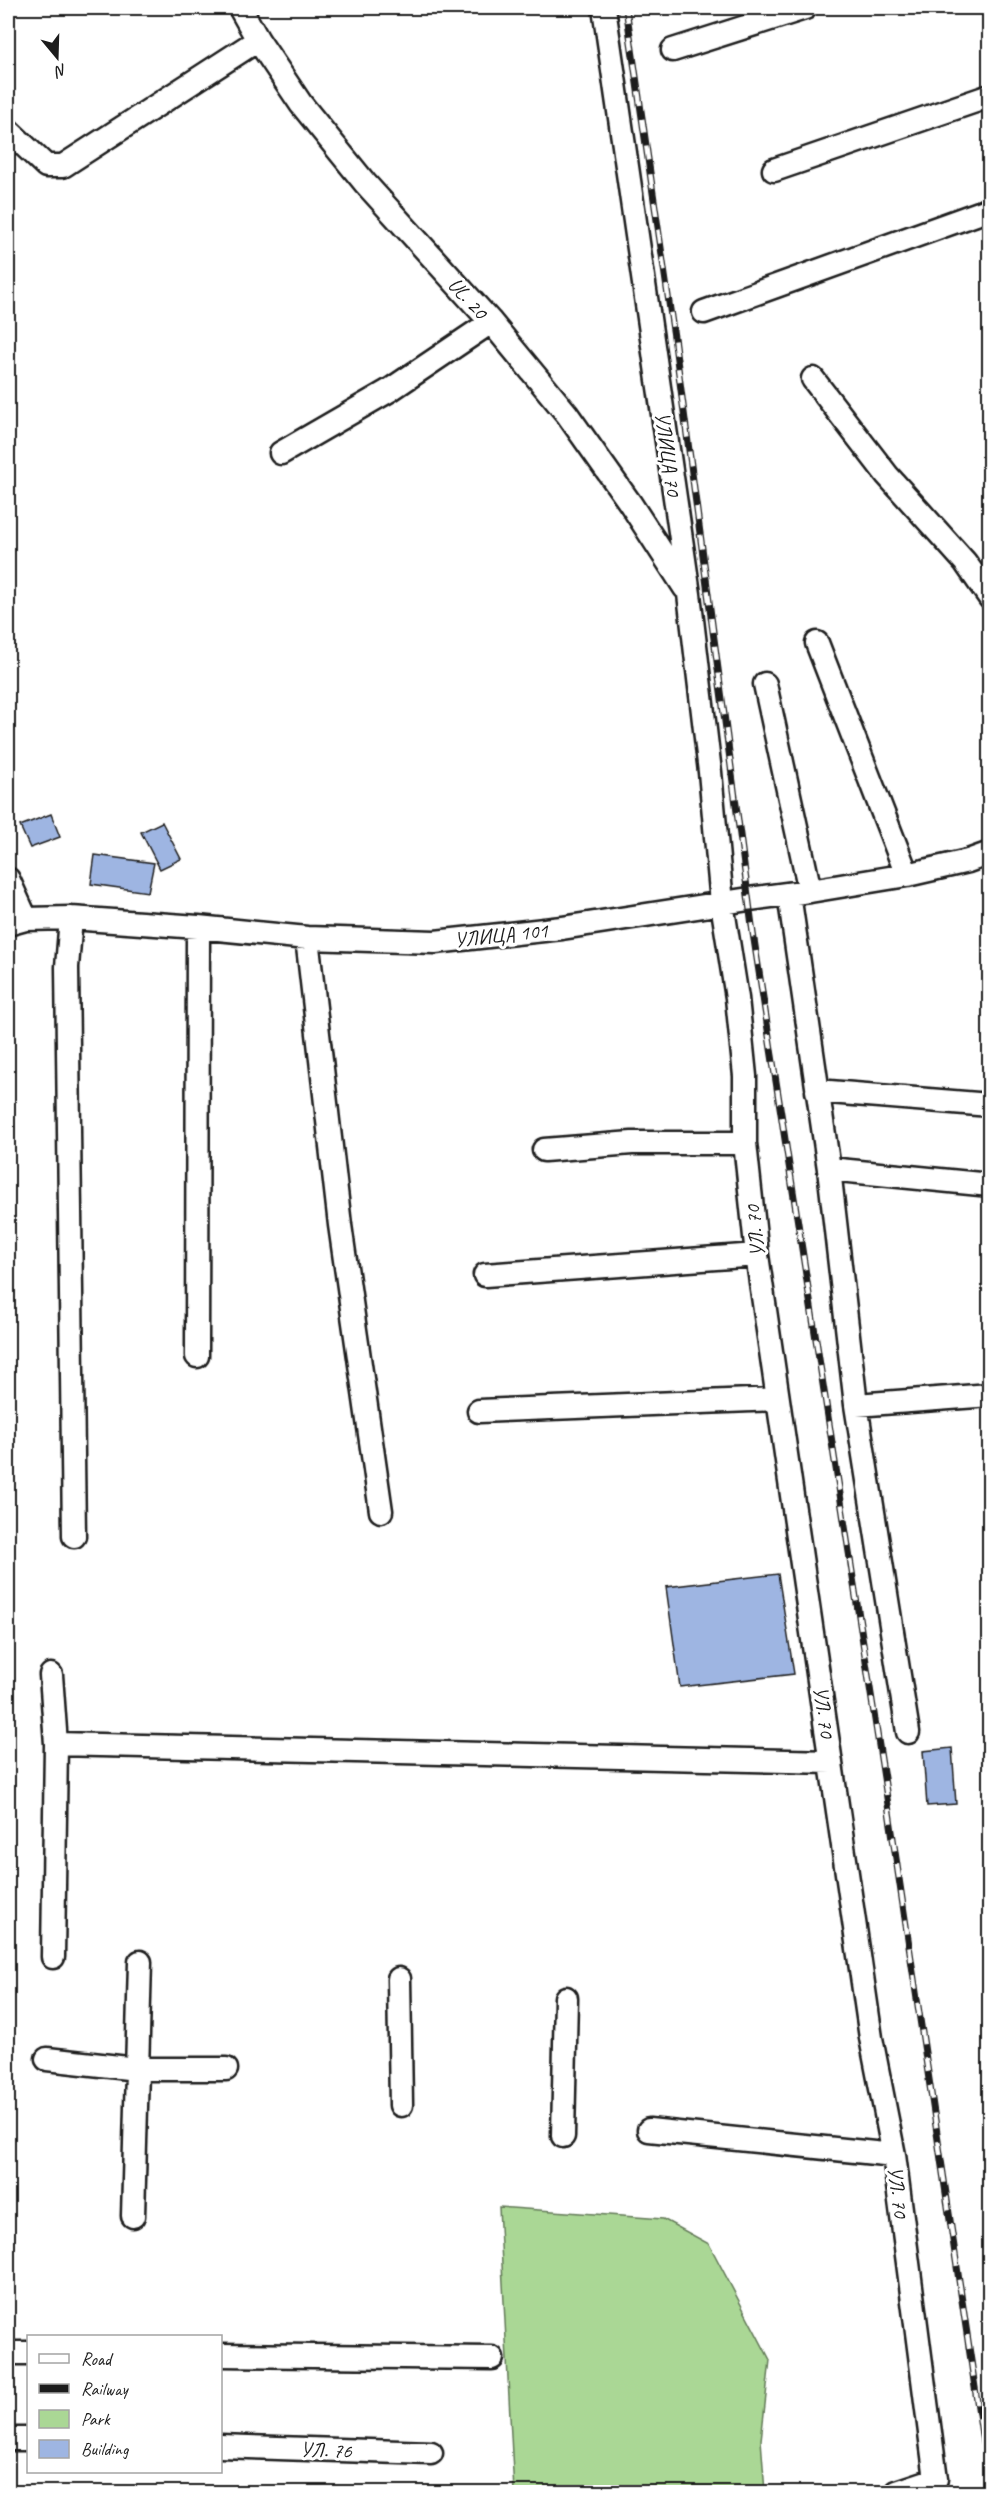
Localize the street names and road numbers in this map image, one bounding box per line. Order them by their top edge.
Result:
street label: UL. 20 [443,272,494,325]
street label: УЛИЦА 70 [649,410,687,499]
street label: УЛИЦА 101 [453,917,551,953]
street label: УЛ. 70 [739,1202,771,1258]
street label: УЛ. 70 [808,1685,841,1741]
street label: УЛ. 70 [882,2165,914,2221]
street label: УЛ. 76 [300,2436,353,2464]

